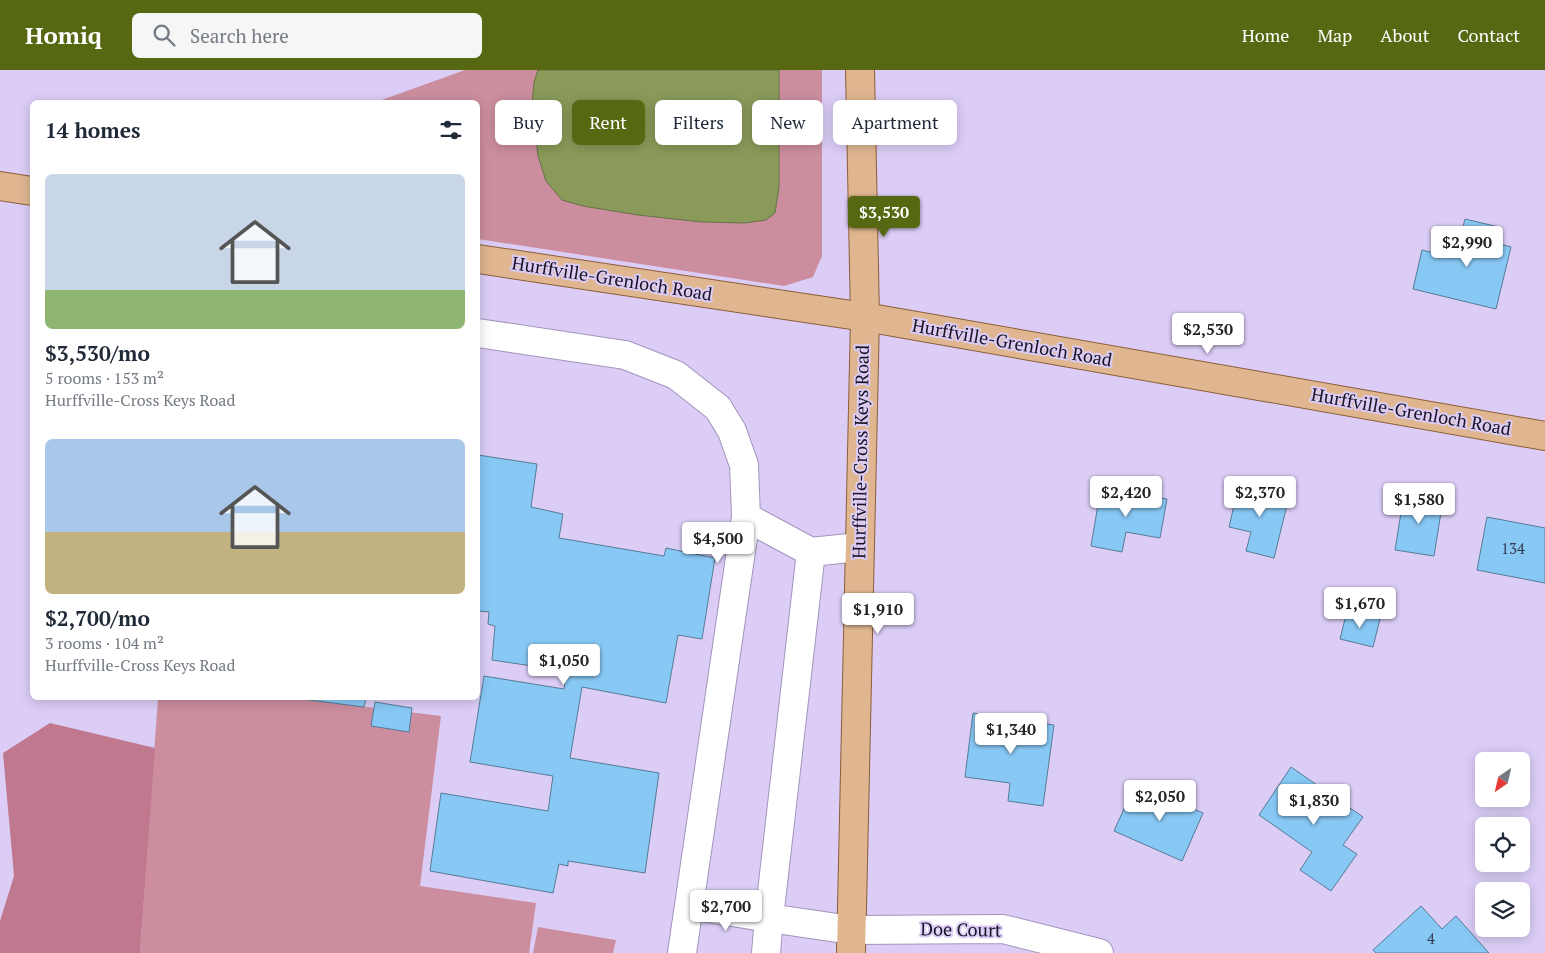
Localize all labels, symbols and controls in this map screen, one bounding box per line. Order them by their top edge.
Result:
search box [132,13,482,58]
text: Homiq [25,19,102,51]
icon: search [150,21,178,49]
text: Search here [190,23,289,48]
text: Home [1242,23,1289,47]
text: Map [1317,23,1352,47]
text: About [1380,23,1429,47]
text: Contact [1457,23,1520,47]
chip: Buy [495,100,562,145]
chip: Rent [572,100,645,145]
chip: Filters [655,100,742,145]
chip: New [752,100,823,145]
chip: Apartment [833,100,957,145]
text: 14 homes [45,116,141,144]
icon: filters [437,116,465,144]
pin: $3,530 [843,196,925,238]
text: $3,530 [859,201,909,223]
icon: home [210,207,300,297]
pin: $2,990 [1426,226,1508,268]
text: $2,990 [1442,231,1492,253]
street label: Hurffville-Grenloch Road [510,250,714,306]
pin: $2,530 [1167,312,1249,355]
street label: Hurffville-Grenloch Road [910,313,1114,371]
text: $2,530 [1183,318,1233,340]
text: $3,530/mo [45,339,150,367]
street label: Hurffville-Cross Keys Road [846,345,874,559]
text: 5 rooms · 153 m² [45,367,164,389]
street label: Hurffville-Grenloch Road [1309,382,1513,440]
text: Hurffville-Cross Keys Road [45,389,235,411]
icon: home [210,472,300,562]
pin: $2,420 [1085,476,1167,518]
pin: $2,370 [1219,476,1301,518]
text: $2,420 [1101,481,1151,503]
text: $2,370 [1235,481,1285,503]
pin: $1,580 [1378,482,1460,525]
text: $1,580 [1394,488,1444,510]
pin: $4,500 [677,522,759,564]
text: $4,500 [693,527,743,549]
house number: 134 [1501,538,1525,558]
pin: $1,670 [1319,586,1401,629]
pin: $1,910 [837,592,919,635]
text: $1,670 [1335,592,1385,614]
text: $1,910 [853,598,903,620]
text: $2,700/mo [45,604,150,632]
text: 3 rooms · 104 m² [45,632,164,654]
pin: $1,050 [523,644,605,686]
text: $1,050 [539,649,589,671]
text: Hurffville-Cross Keys Road [45,654,235,676]
pin: $1,340 [970,712,1052,755]
text: $1,340 [986,718,1036,740]
north arrow [1475,752,1530,808]
map controls [1475,752,1530,937]
pin: $2,050 [1119,780,1201,822]
pin: $1,830 [1273,784,1355,826]
text: $2,050 [1135,785,1185,807]
text: $1,830 [1289,789,1339,811]
button: locate [1475,817,1530,872]
button: layers [1475,882,1530,937]
pin: $2,700 [685,890,767,932]
text: $2,700 [701,895,751,917]
street label: Doe Court [920,916,1002,942]
house number: 4 [1427,928,1435,948]

